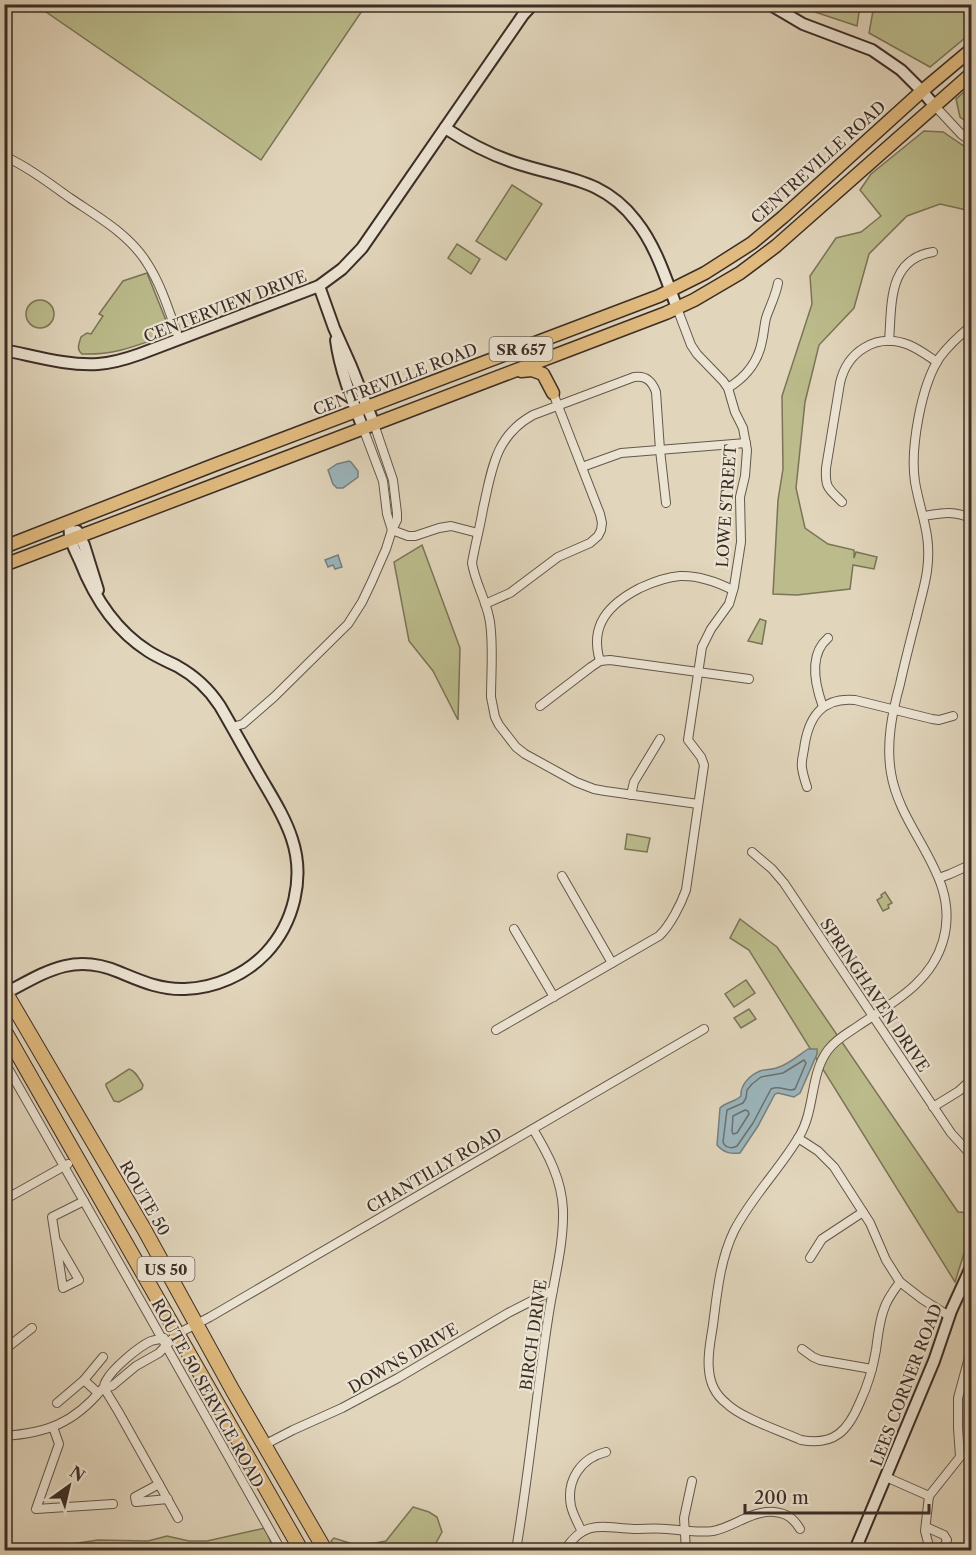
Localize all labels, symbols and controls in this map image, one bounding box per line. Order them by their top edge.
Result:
street label: CENTREVILLE ROAD [747,96,889,228]
street label: CENTERVIEW DRIVE [140,266,310,346]
road number: SR 657 [490,337,552,361]
street label: CENTREVILLE ROAD [310,338,480,420]
street label: LOWE STREET [712,444,740,568]
street label: SPRINGHAVEN DRIVE [816,914,934,1076]
street label: CHANTILLY ROAD [363,1123,505,1217]
street label: ROUTE 50 [116,1157,174,1239]
road number: US 50 [138,1257,195,1281]
street label: BIRCH DRIVE [515,1278,551,1392]
street label: ROUTE 50 SERVICE ROAD [148,1295,268,1491]
street label: LEES CORNER ROAD [866,1301,946,1469]
street label: DOWNS DRIVE [345,1318,461,1398]
north arrow [39,1456,99,1516]
text: N [66,1461,89,1486]
scale bar [745,1477,930,1515]
text: 200 m [754,1487,809,1509]

